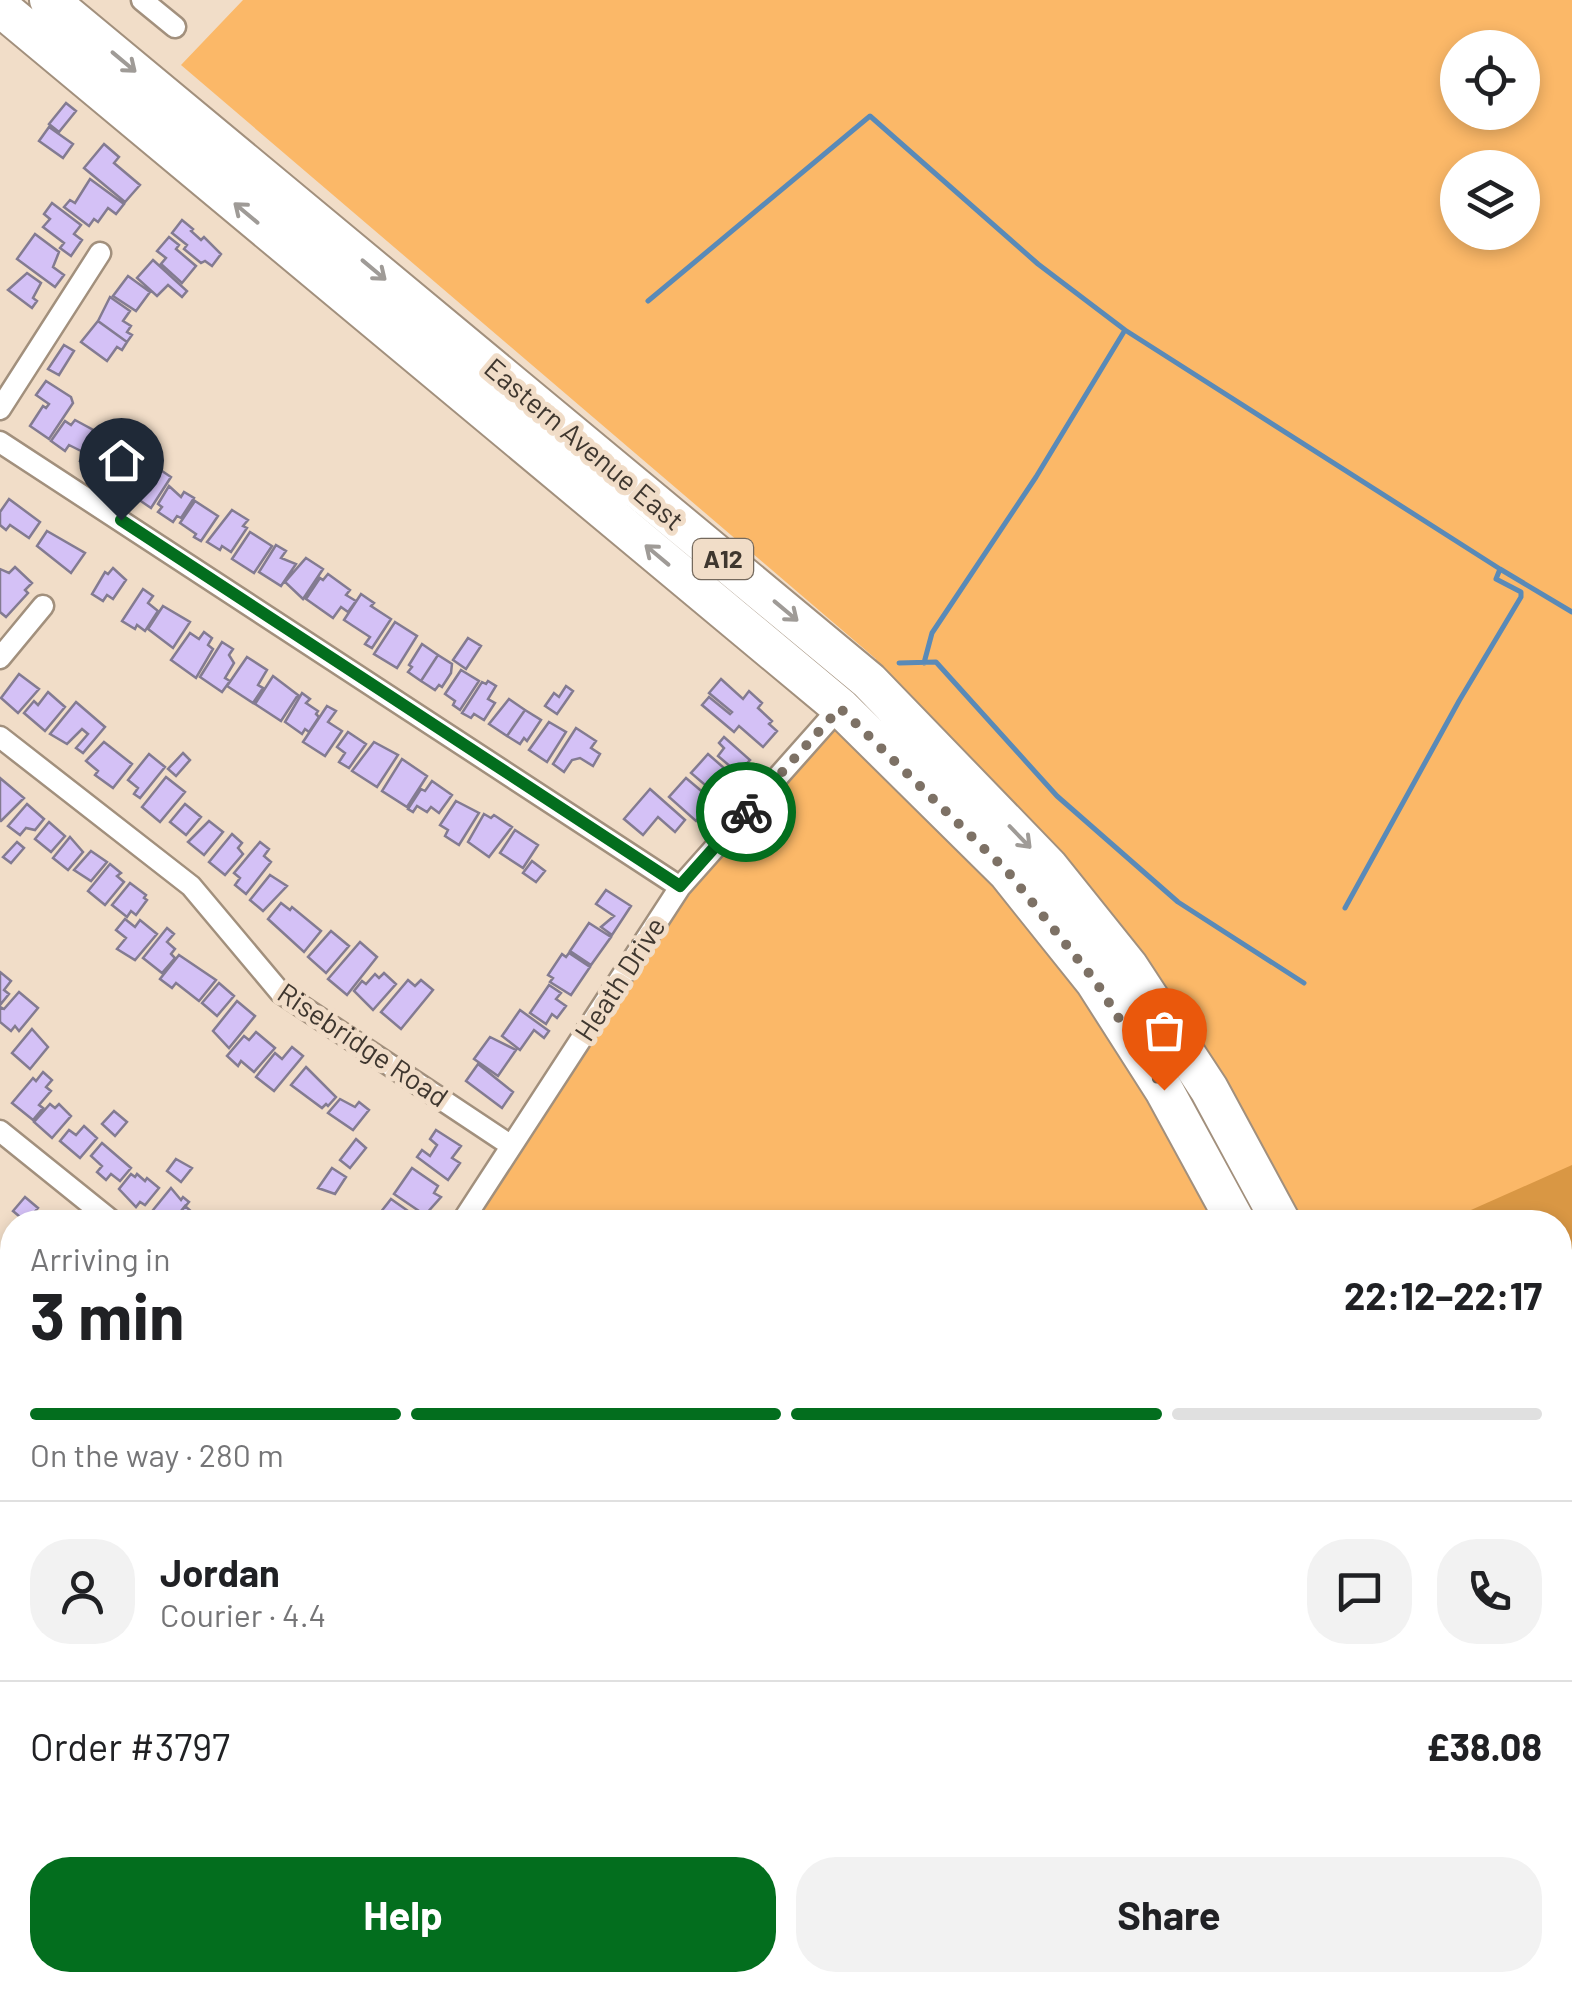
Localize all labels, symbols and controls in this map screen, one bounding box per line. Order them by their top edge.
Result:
map controls [1440,30,1540,250]
button: locate [1440,30,1540,130]
one-way arrow [111,51,137,73]
button: layers [1440,150,1540,250]
one-way arrow [234,202,260,224]
one-way arrow [361,259,387,281]
street label: Eastern Avenue East [478,350,691,537]
pin [79,418,164,521]
icon: home [94,433,149,488]
road number: A12 [693,539,753,579]
one-way arrow [645,545,671,567]
one-way arrow [773,600,799,622]
courier [696,762,796,862]
icon: bike [719,785,774,840]
one-way arrow [1008,824,1032,848]
street label: Heath Drive [567,910,672,1047]
street label: Risebridge Road [272,975,455,1114]
pin [1122,988,1207,1091]
icon: bag [1137,1003,1192,1058]
text: Arriving in [30,1239,170,1277]
text: 22:12–22:17 [1344,1272,1542,1318]
text: 3 min [30,1275,185,1353]
text: On the way · 280 m [30,1435,284,1473]
button: person [30,1539,135,1644]
button: chat [1307,1539,1412,1644]
button: phone [1437,1539,1542,1644]
text: Jordan [160,1549,280,1595]
text: Courier · 4.4 [160,1595,326,1633]
text: Order #3797 [30,1723,230,1769]
text: £38.08 [1426,1723,1542,1769]
button: Help [30,1857,776,1972]
button: Share [796,1857,1542,1972]

